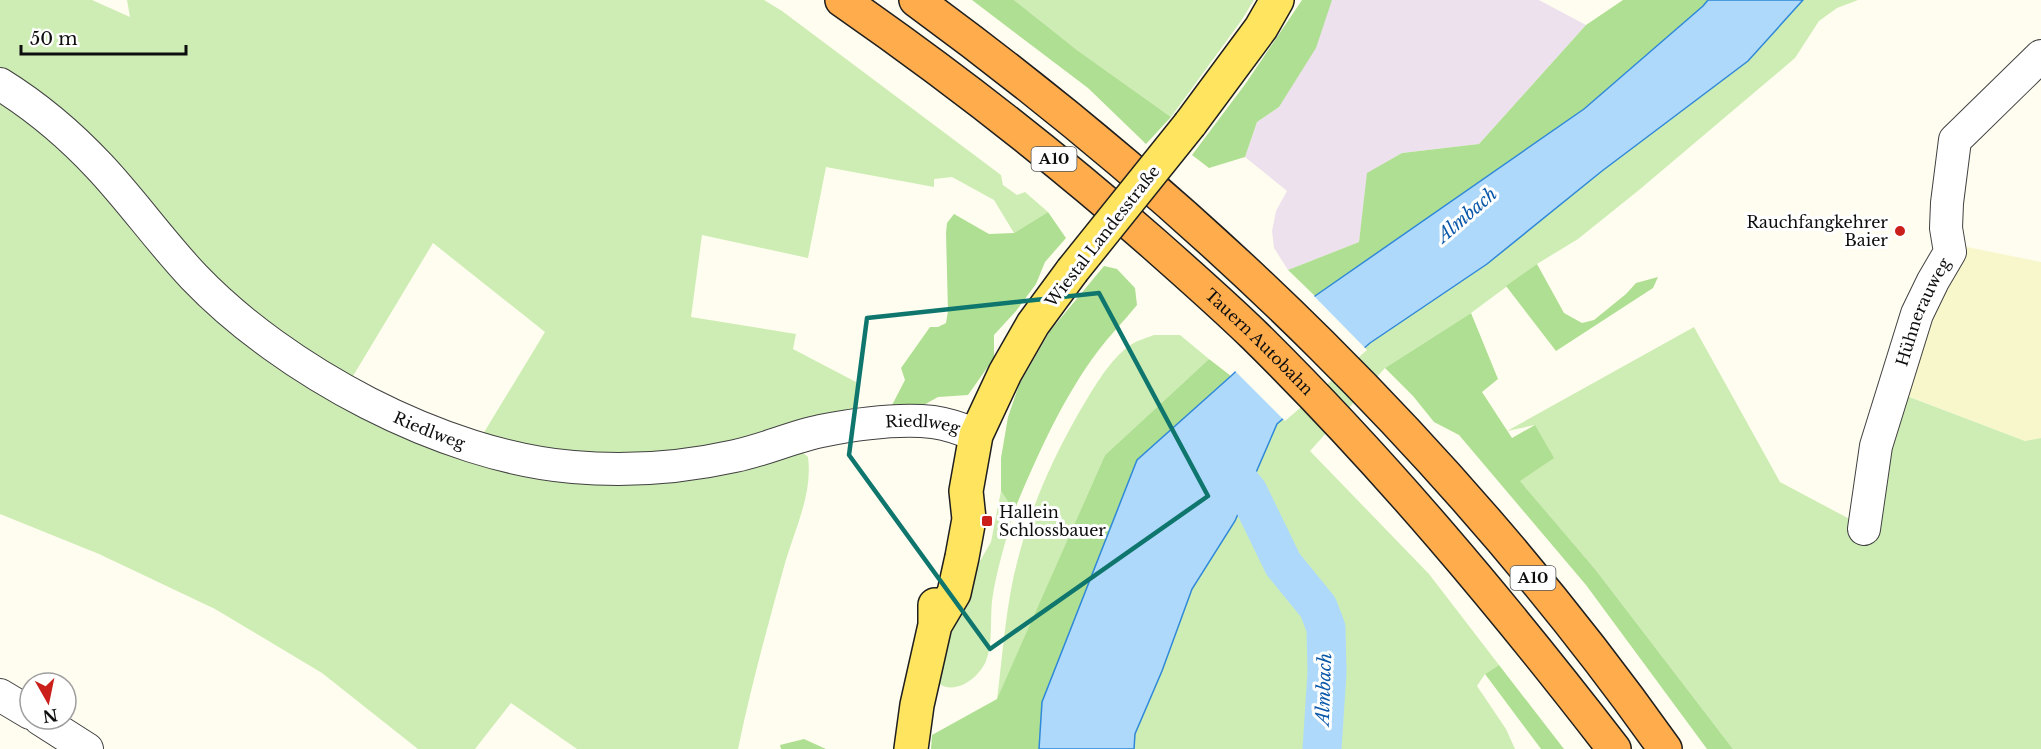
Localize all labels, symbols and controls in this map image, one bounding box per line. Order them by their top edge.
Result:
scale bar [21,18,186,56]
text: 50 m [30,28,78,50]
road number: A10 [1032,147,1076,171]
street label: Wiestal Landesstraße [1040,161,1163,311]
water label: Almbach [1431,183,1502,248]
place label: Rauchfangkehrer Baier [1746,212,1888,250]
marker: Rauchfangkehrer Baier [1893,224,1907,238]
street label: Hühnerauweg [1891,254,1955,369]
street label: Tauern Autobahn [1201,285,1318,399]
street label: Riedlweg [390,407,468,453]
street label: Riedlweg [885,411,963,438]
place label: Hallein Schlossbauer [999,502,1106,540]
marker: Hallein Schlossbauer [980,514,994,528]
road number: A10 [1510,566,1556,590]
water label: Almbach [1312,652,1336,728]
north arrow [18,671,78,731]
text: N [41,705,59,727]

